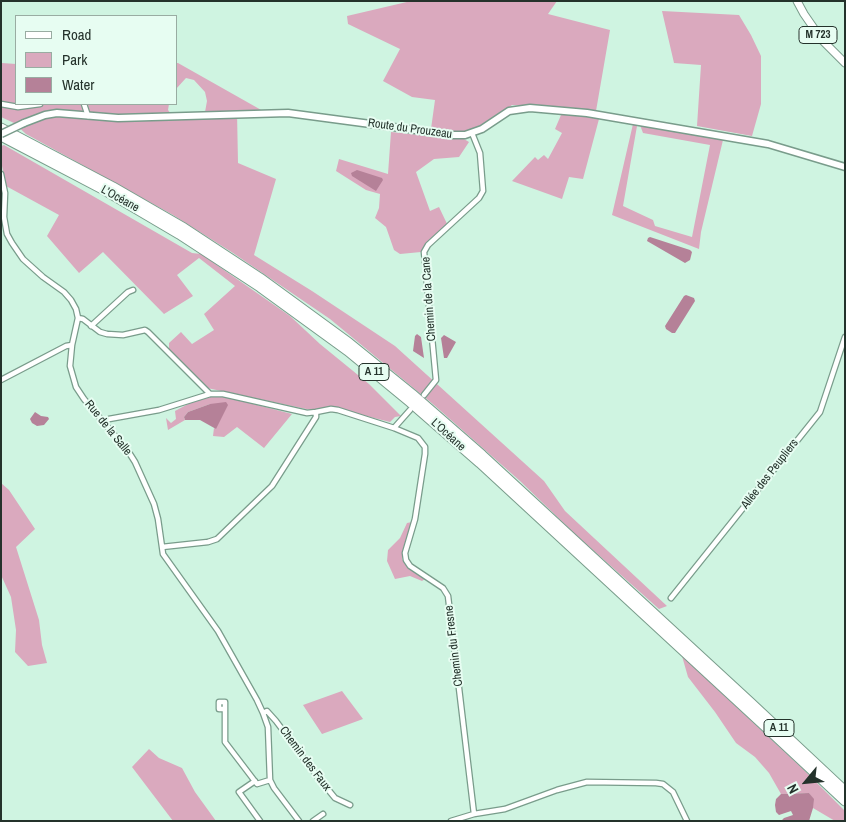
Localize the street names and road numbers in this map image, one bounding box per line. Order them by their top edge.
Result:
road number: M 723 [799,26,837,44]
street label: Route du Prouzeau [367,116,453,142]
street label: L’Océane [98,183,142,215]
street label: Chemin de la Cane [419,256,439,342]
road number: A 11 [359,364,389,381]
street label: Rue de la Salle [81,398,135,458]
street label: L’Océane [428,416,468,454]
street label: Allée des Peupliers [738,436,802,512]
street label: Chemin du Fresne [442,605,466,687]
road number: A 11 [764,720,794,736]
street label: Chemin des Faux [276,724,334,794]

